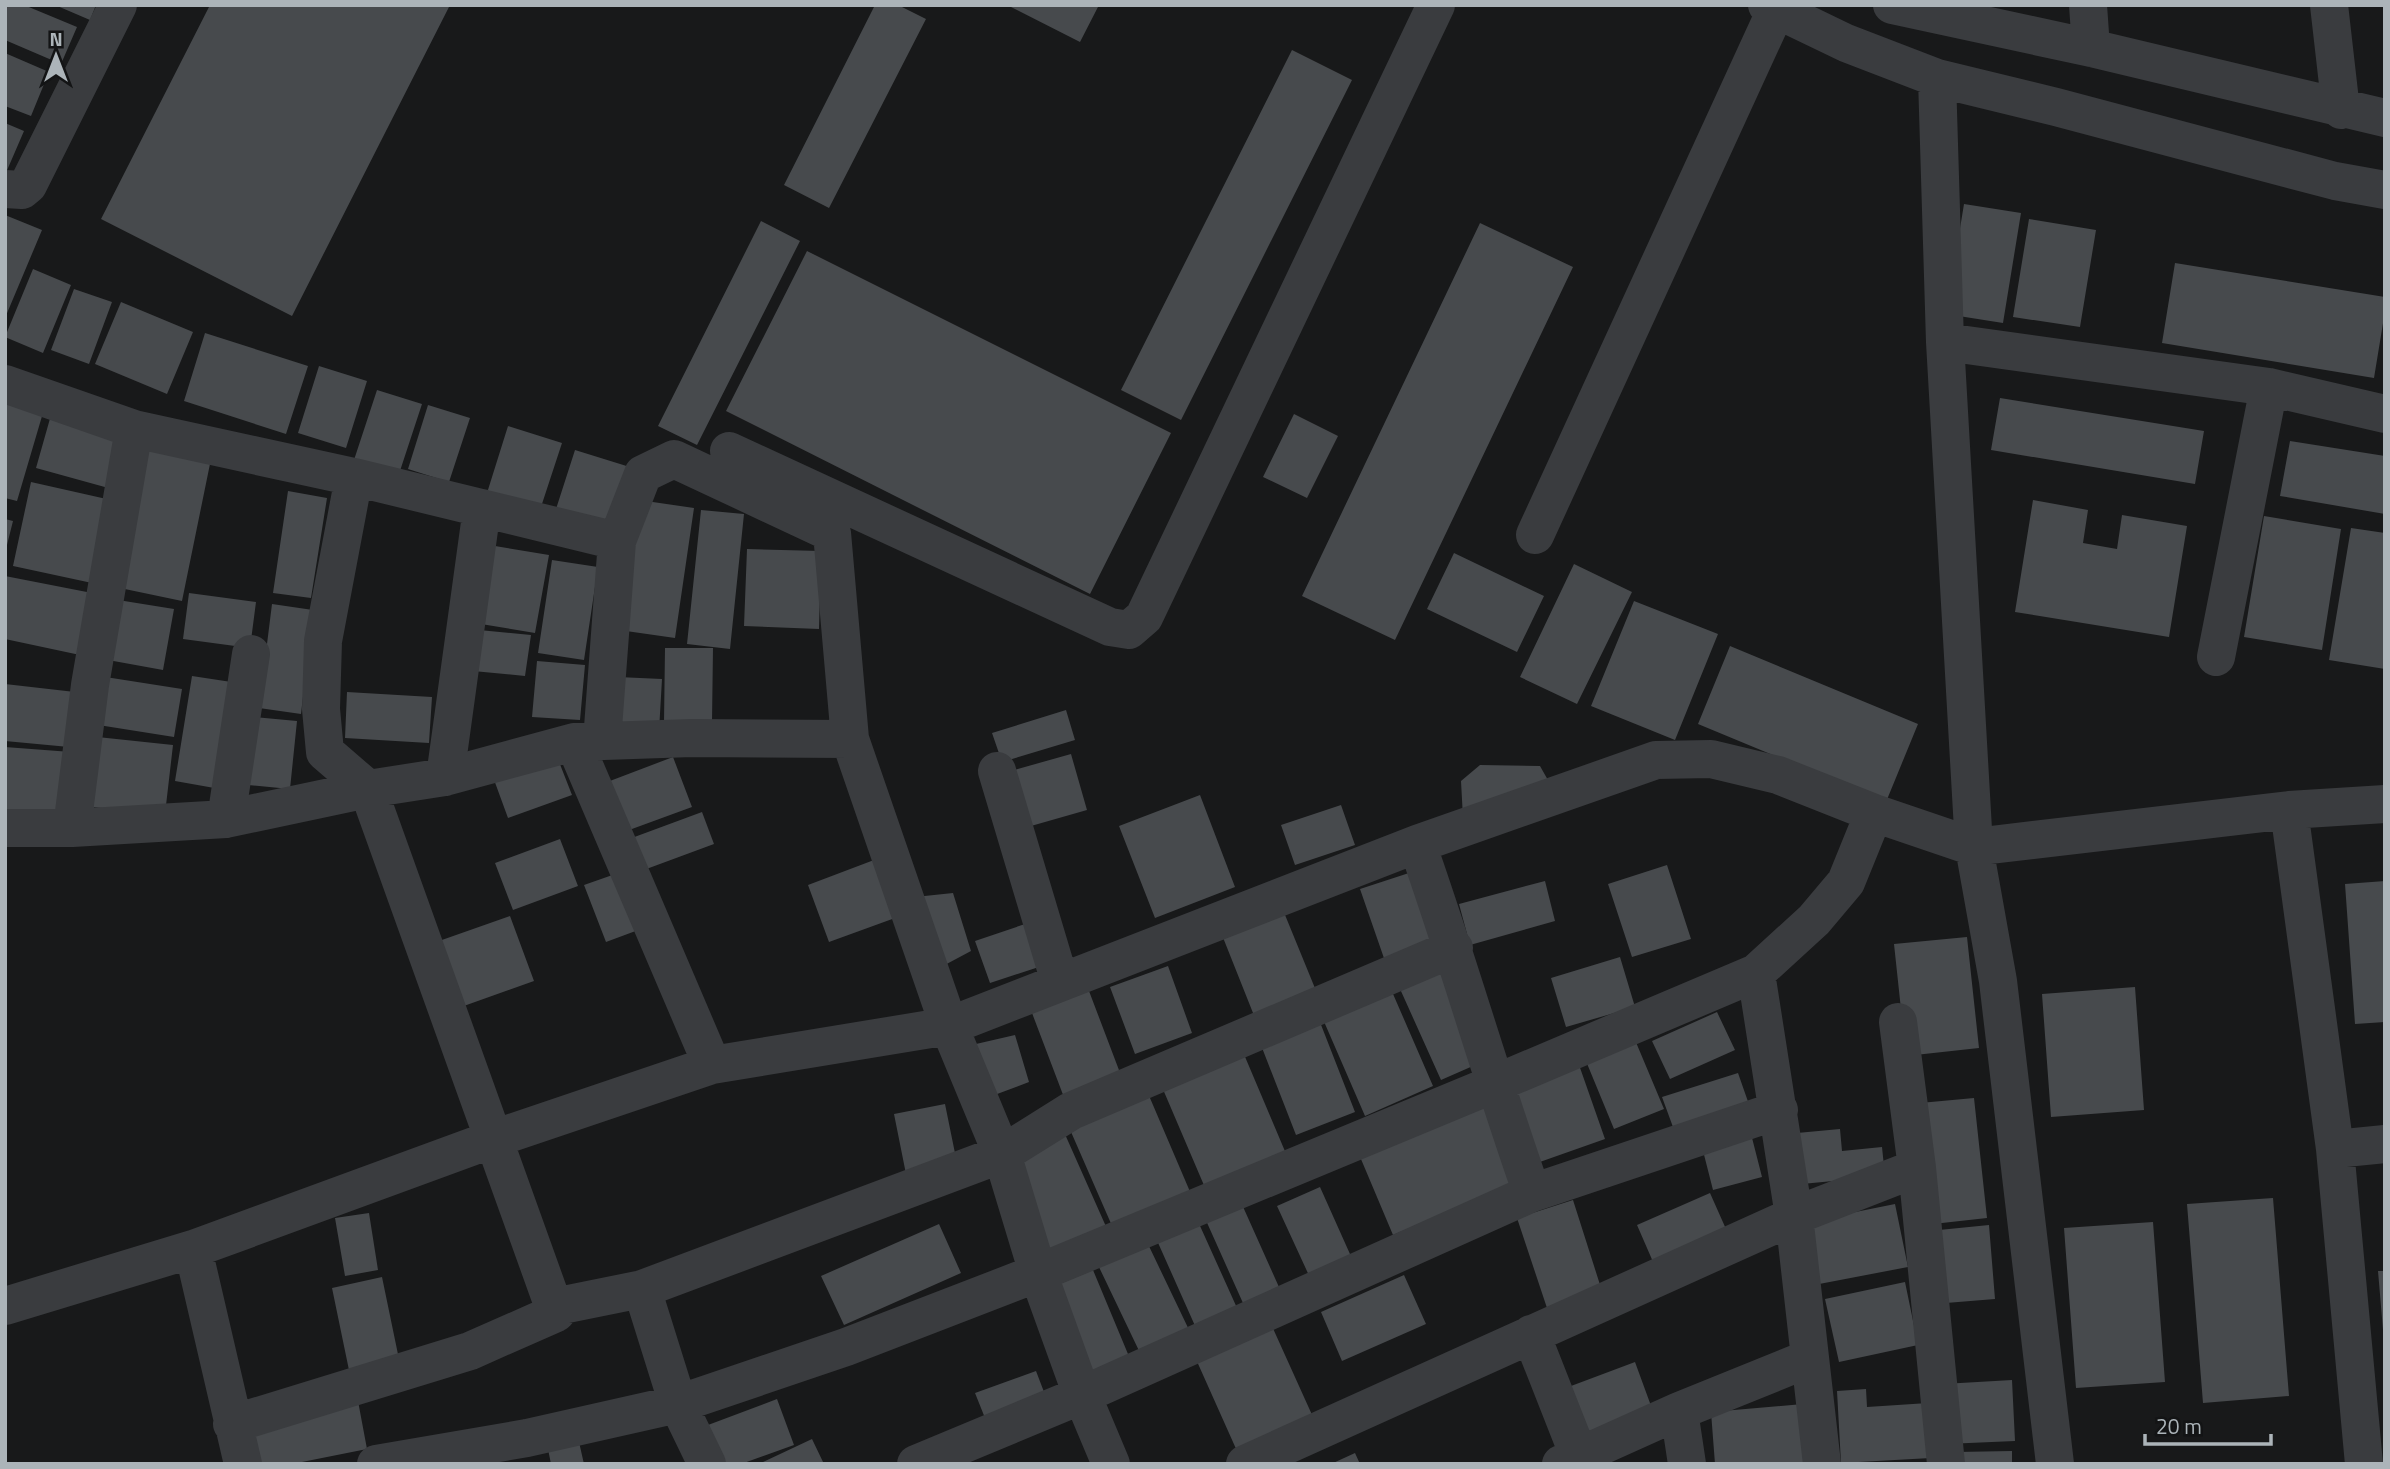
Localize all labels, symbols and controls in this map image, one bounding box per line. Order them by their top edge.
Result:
north arrow [21,21,91,91]
text: N [49,24,63,53]
scale bar [2145,1402,2271,1446]
text: 20 m [2156,1410,2202,1442]

